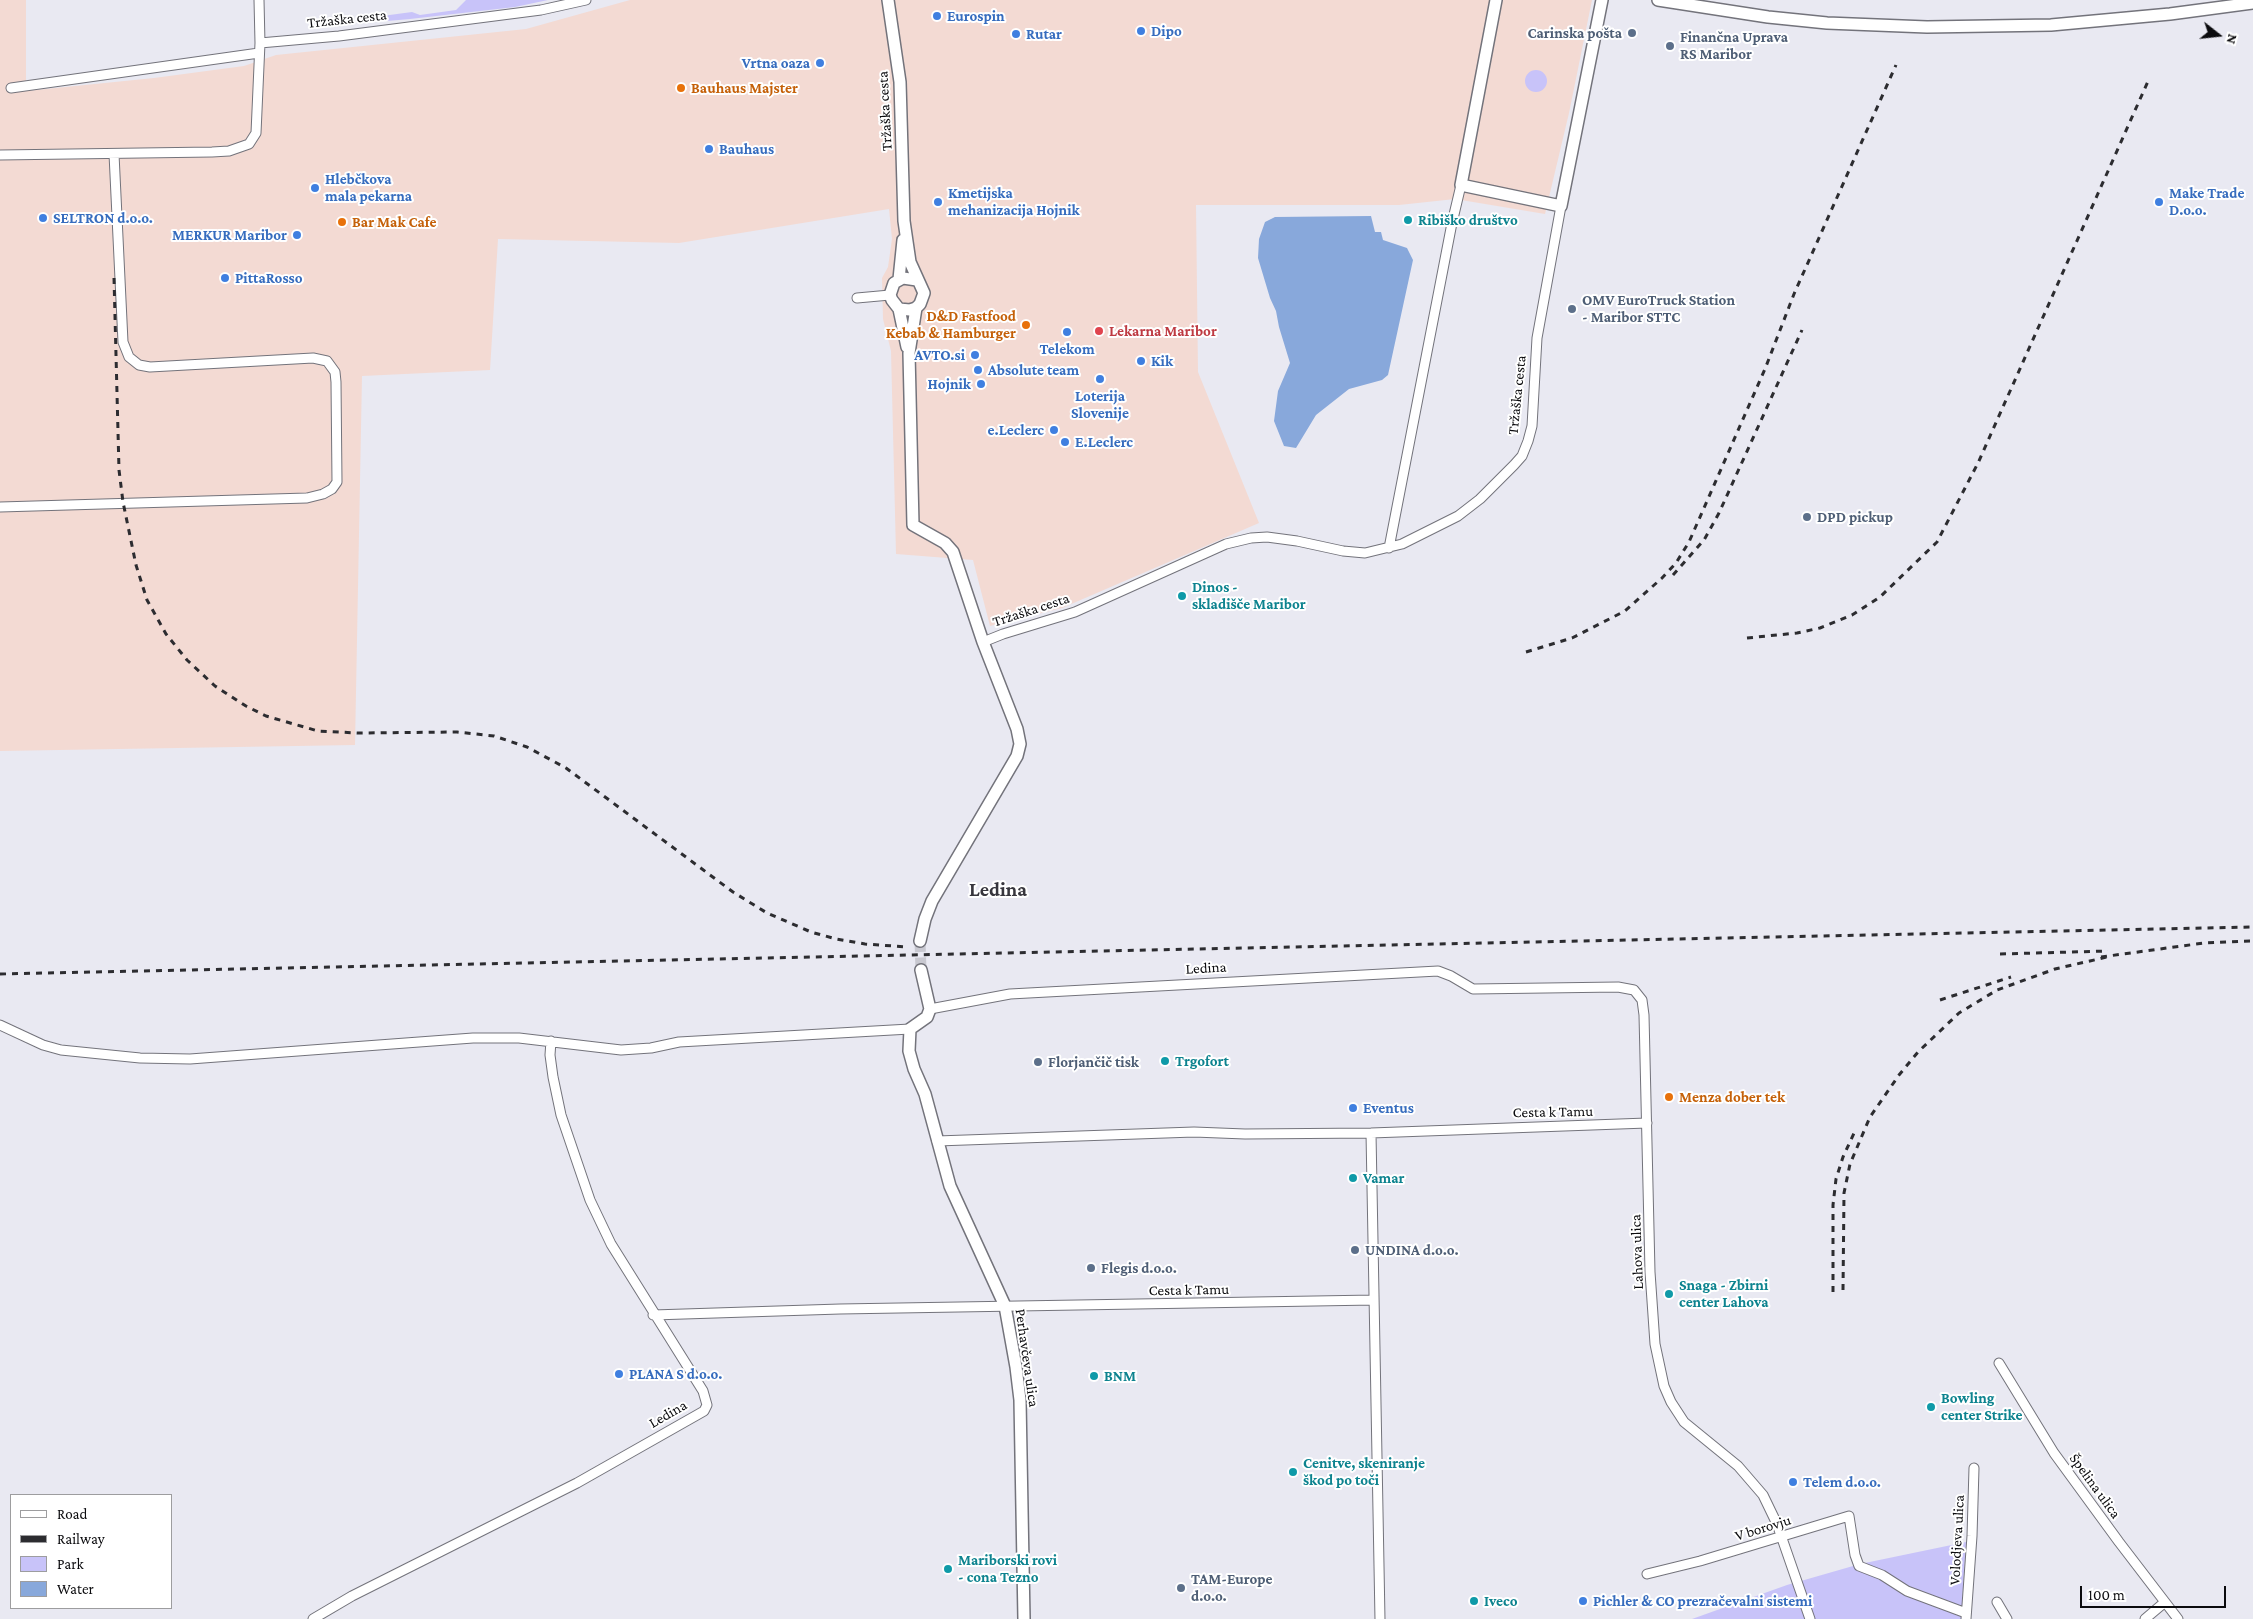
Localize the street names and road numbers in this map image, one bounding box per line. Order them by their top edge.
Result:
street label: Tržaška cesta [306,6,388,32]
street label: Tržaška cesta [874,71,896,151]
street label: Tržaška cesta [1504,354,1530,436]
street label: Tržaška cesta [990,589,1072,631]
street label: Ledina [1185,958,1227,978]
street label: Cesta k Tamu [1513,1102,1593,1122]
street label: Lahova ulica [1627,1214,1647,1290]
street label: Cesta k Tamu [1149,1280,1229,1300]
street label: Perhavčeva ulica [1011,1308,1043,1408]
street label: Ledina [646,1396,690,1432]
street label: Špelina ulica [2065,1450,2125,1522]
street label: Volodjeva ulica [1946,1494,1968,1586]
street label: V borovju [1733,1511,1793,1545]

